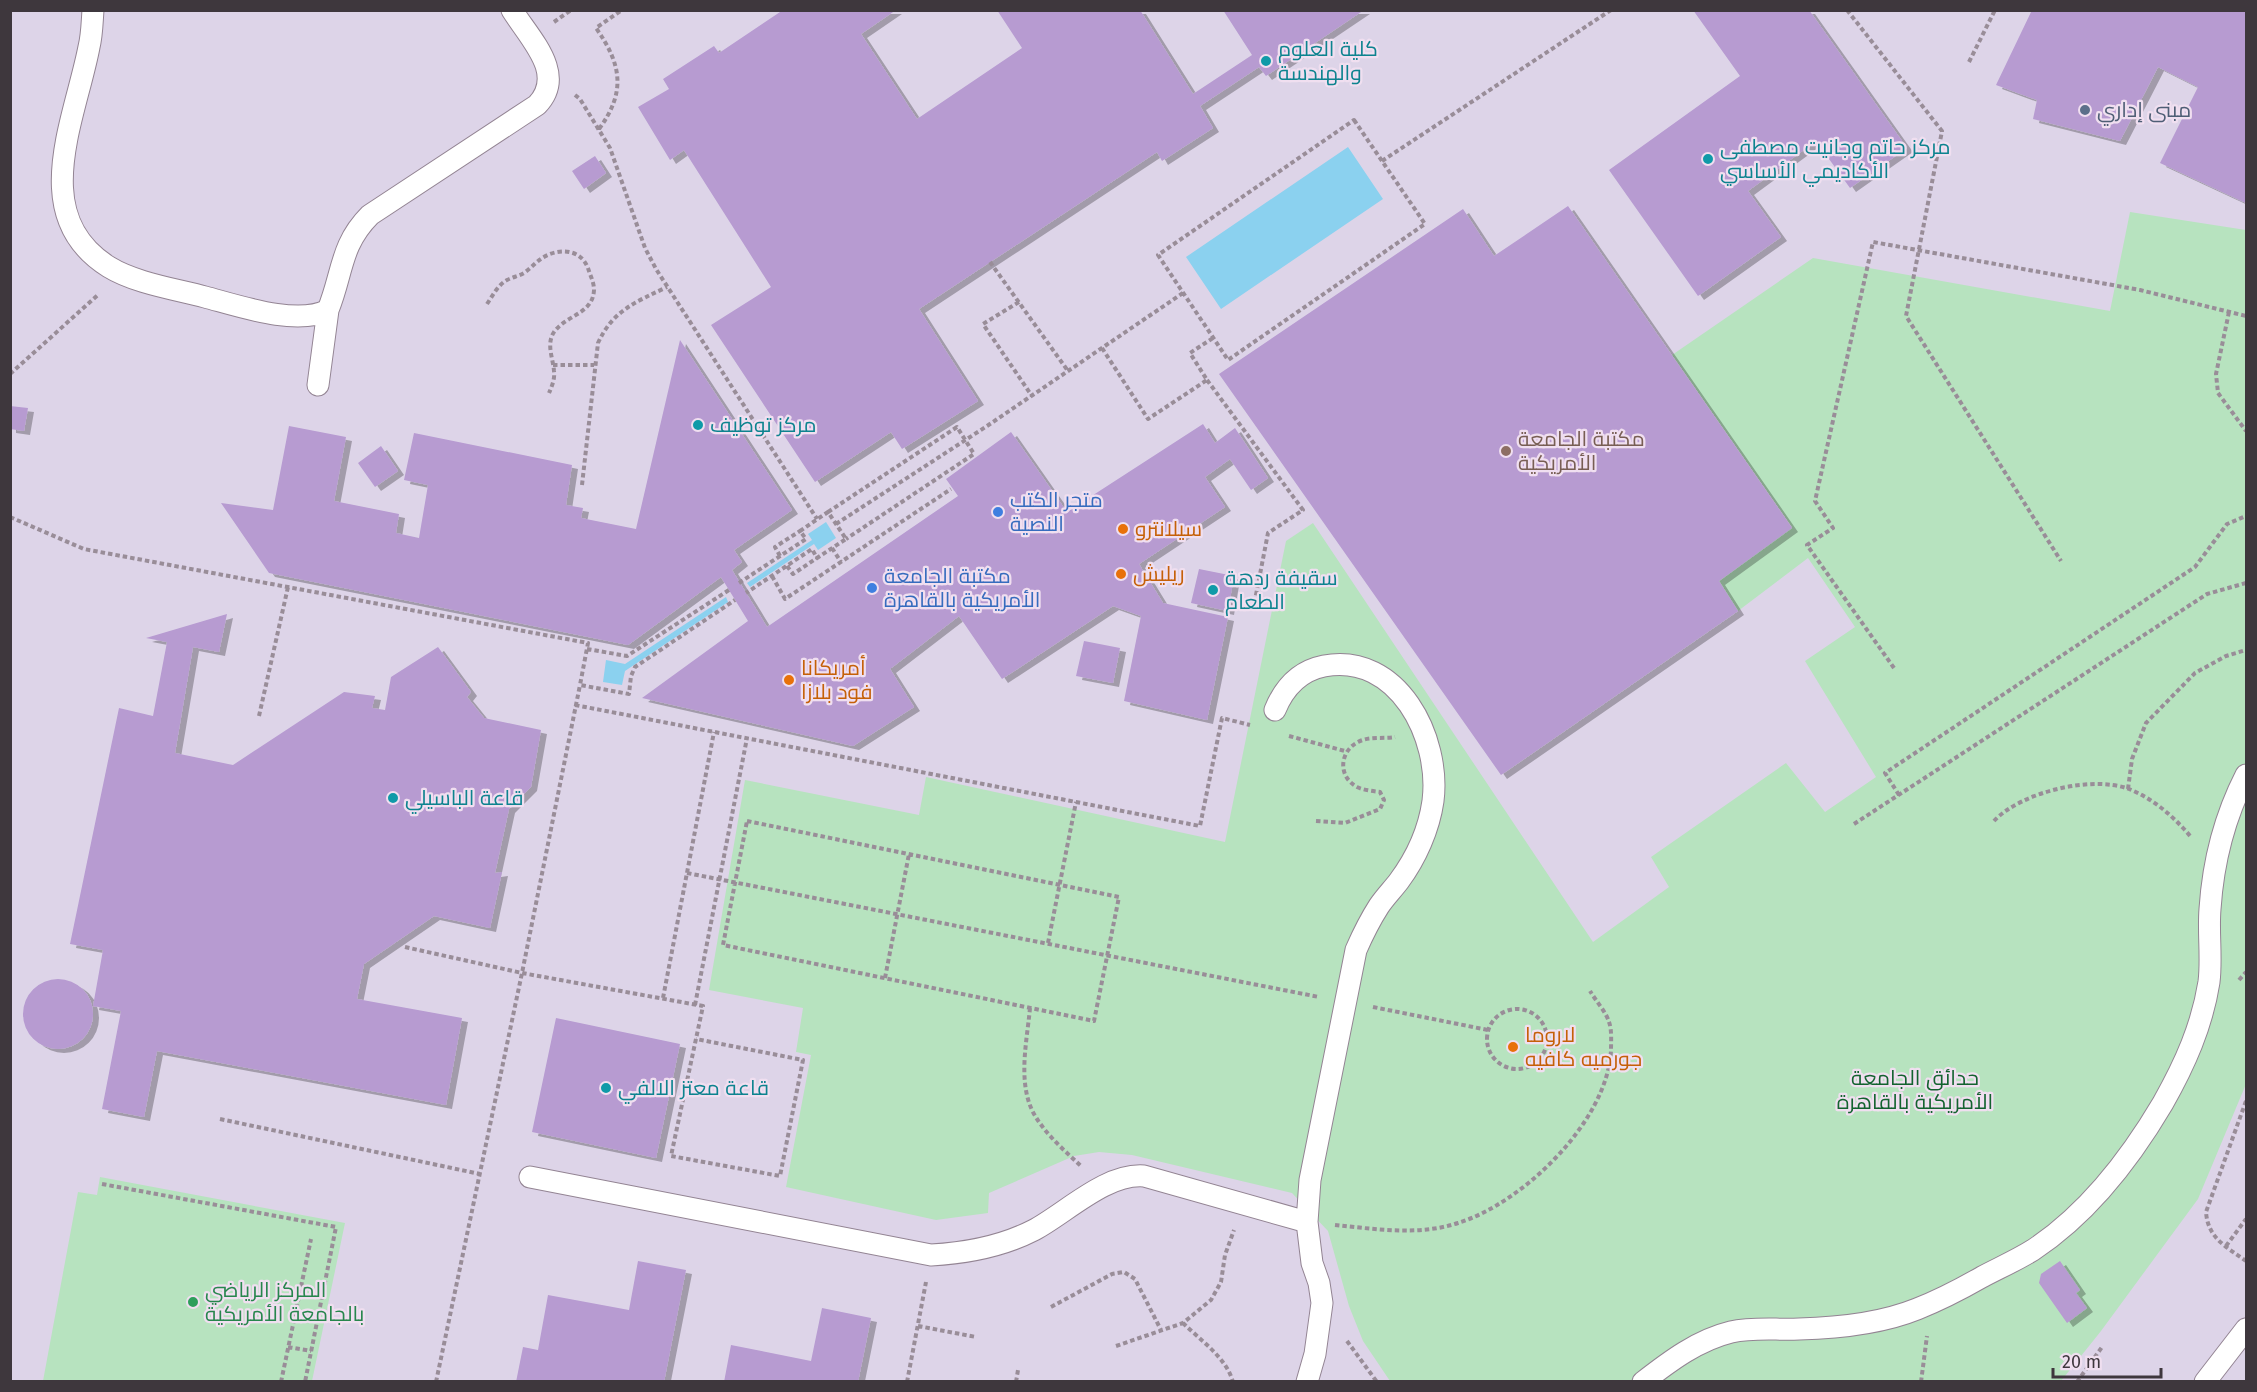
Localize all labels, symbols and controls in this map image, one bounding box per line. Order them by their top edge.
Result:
place label: كلية العلوم والهندسة [1278,36,1378,86]
marker: كلية العلوم والهندسة [1259,54,1273,68]
place label: مبنى إداري [2097,97,2191,126]
marker: مبنى إداري [2078,103,2092,117]
place label: مركز حاتم وجانيت مصطفى الأكاديمي الأساسي [1720,134,1951,187]
marker: مركز حاتم وجانيت مصطفى الأكاديمي الأساسي [1701,152,1715,166]
place label: مركز توظيف [710,412,816,438]
marker: مركز توظيف [691,418,705,432]
place label: مكتبة الجامعة الأمريكية [1518,426,1645,476]
marker: مكتبة الجامعة الأمريكية [1499,444,1513,458]
place label: متجر الكتب النصية [1010,487,1103,537]
marker: متجر الكتب النصية [991,505,1005,519]
place label: سيلانترو [1135,516,1202,542]
marker: سيلانترو [1116,522,1130,536]
place label: ريليش [1133,561,1185,587]
place label: مكتبة الجامعة الأمريكية بالقاهرة [884,563,1040,613]
place label: سقيفة ردهة الطعام [1225,565,1338,616]
marker: ريليش [1114,567,1128,581]
marker: مكتبة الجامعة الأمريكية بالقاهرة [865,581,879,595]
marker: سقيفة ردهة الطعام [1206,583,1220,597]
place label: أمريكانا فود بلازا [801,655,872,705]
marker: أمريكانا فود بلازا [782,673,796,687]
place label: قاعة الباسيلي [405,785,524,814]
marker: قاعة الباسيلي [386,791,400,805]
place label: لاروما جورميه كافيه [1525,1022,1642,1072]
marker: لاروما جورميه كافيه [1506,1040,1520,1054]
park label: حدائق الجامعة الأمريكية بالقاهرة [1837,1065,1993,1115]
place label: قاعة معتز الالفي [618,1075,769,1104]
marker: قاعة معتز الالفي [599,1081,613,1095]
place label: المركز الرياضي بالجامعة الأمريكية [205,1277,364,1327]
marker: المركز الرياضي بالجامعة الأمريكية [186,1295,200,1309]
scale bar [2053,1341,2161,1379]
text: 20 m [2062,1351,2101,1373]

